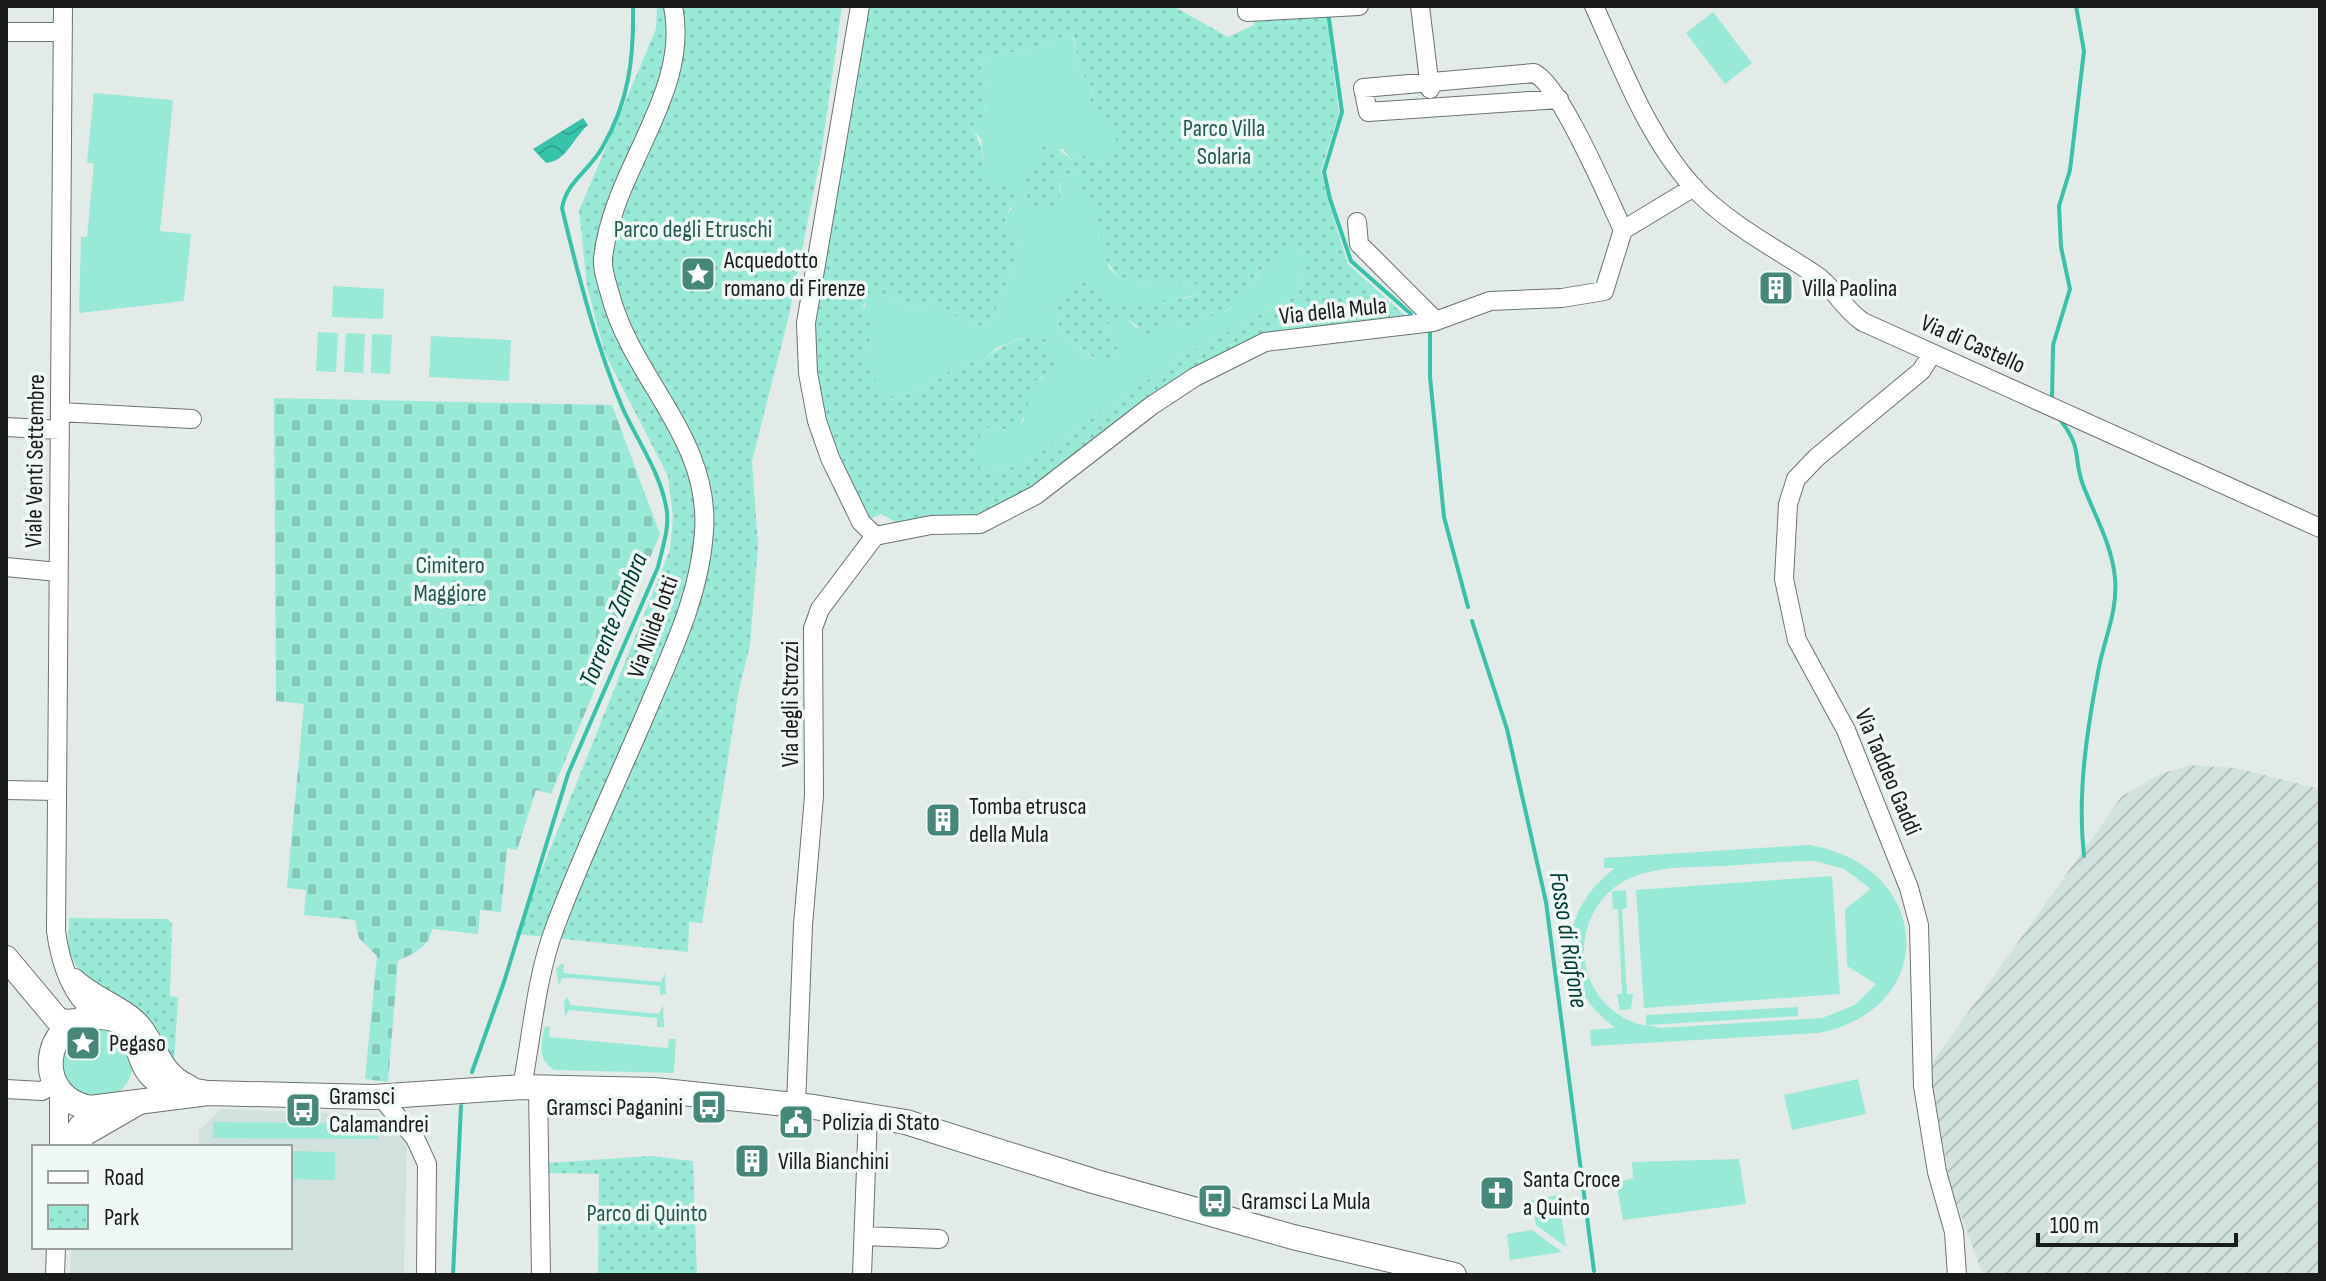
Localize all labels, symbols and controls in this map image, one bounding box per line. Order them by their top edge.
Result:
park label: Parco Villa Solaria [1183,114,1265,171]
park label: Parco degli Etruschi [614,215,772,244]
place label: Acquedotto romano di Firenze [723,246,866,303]
place icon: Acquedotto romano di Firenze [679,255,717,293]
building icon: Villa Paolina [1757,269,1795,307]
place label: Villa Paolina [1802,274,1897,303]
street label: Via della Mula [1278,291,1388,331]
street label: Via di Castello [1916,308,2030,380]
street label: Viale Venti Settembre [19,374,51,548]
water label: Torrente Zambra [573,548,655,691]
park label: Cimitero Maggiore [413,551,487,608]
street label: Via Nilde Iotti [621,572,685,682]
street label: Via degli Strozzi [776,641,805,767]
street label: Via Taddeo Gaddi [1848,704,1928,840]
place label: Tomba etrusca della Mula [969,792,1086,849]
building icon: Tomba etrusca della Mula [924,801,962,839]
water label: Fosso di Riafone [1542,870,1594,1010]
place icon: Pegaso [64,1024,102,1062]
place label: Pegaso [109,1029,166,1058]
place label: Gramsci Calamandrei [329,1082,429,1139]
bus stop icon: Gramsci Paganini [690,1088,728,1126]
bus stop icon: Gramsci Calamandrei [284,1091,322,1129]
place label: Gramsci Paganini [546,1093,683,1122]
public building icon: Polizia di Stato [777,1103,815,1141]
place label: Polizia di Stato [822,1108,940,1137]
building icon: Villa Bianchini [733,1142,771,1180]
legend [32,1145,292,1249]
place label: Villa Bianchini [778,1147,889,1176]
text: Road [104,1163,144,1192]
place label: Santa Croce a Quinto [1523,1165,1620,1222]
church icon: Santa Croce a Quinto [1478,1174,1516,1212]
bus stop icon: Gramsci La Mula [1196,1182,1234,1220]
place label: Gramsci La Mula [1241,1187,1371,1216]
scale bar [2038,1197,2236,1247]
park label: Parco di Quinto [587,1199,707,1228]
text: Park [104,1203,139,1232]
text: 100 m [2050,1211,2099,1240]

